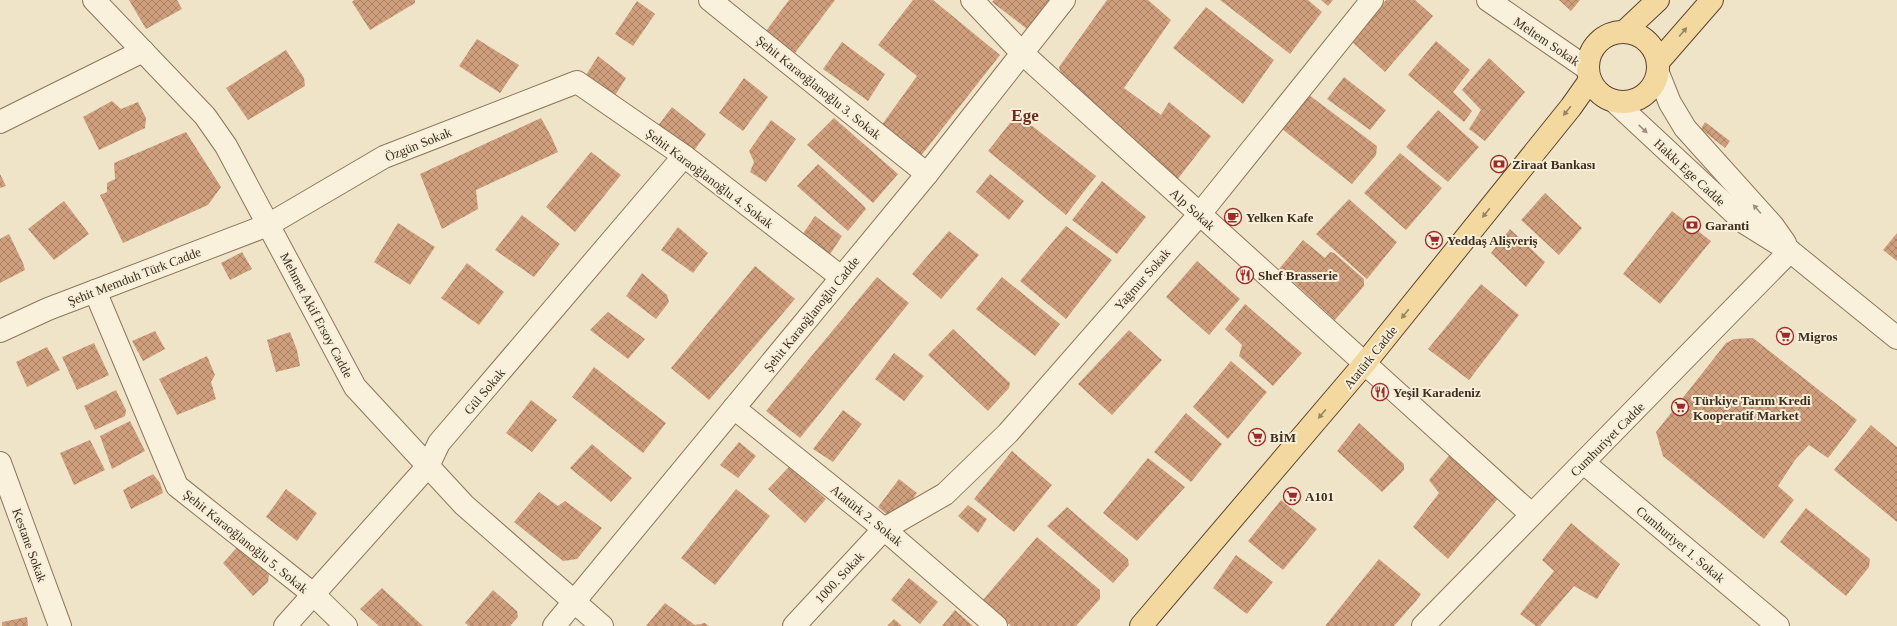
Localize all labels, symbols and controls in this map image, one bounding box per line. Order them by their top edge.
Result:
street label: Meltem Sokak [1511,14,1583,69]
one-way arrow [1679,26,1688,37]
street label: Şehit Karaoğlanoğlu 3. Sokak [753,32,884,143]
district label: Ege [1011,106,1039,125]
one-way arrow [1563,106,1571,117]
street label: Özgün Sokak [383,124,454,165]
one-way arrow [1638,124,1648,134]
street label: Şehit Karaoğlanoğlu 4. Sokak [643,125,777,232]
street label: Hakkı Ege Cadde [1651,136,1728,209]
bank icon: Ziraat Bankası [1489,154,1509,174]
place label: Ziraat Bankası [1512,157,1596,172]
street label: Alp Sokak [1167,185,1219,234]
one-way arrow [1753,204,1762,214]
cafe icon: Yelken Kafe [1223,207,1243,227]
one-way arrow [1481,207,1490,218]
place label: Yelken Kafe [1246,210,1314,225]
bank icon: Garanti [1682,215,1702,235]
place label: Garanti [1705,218,1749,233]
supermarket icon: Yeddaş Alişveriş [1424,230,1444,250]
place label: Yeddaş Alişveriş [1447,233,1538,248]
street label: Şehit Memduh Türk Cadde [65,244,203,309]
street label: Yağmur Sokak [1111,245,1174,313]
street label: Mehmet Akif Ersoy Cadde [277,250,356,381]
street label: Şehit Karaoğlanoğlu Cadde [760,254,863,375]
restaurant icon: Shef Brasserie [1235,265,1255,285]
place label: Shef Brasserie [1258,268,1338,283]
one-way arrow [1400,309,1409,320]
street label: Atatürk Cadde [1341,323,1400,392]
supermarket icon: Migros [1775,326,1795,346]
place label: Migros [1798,329,1837,344]
street label: Gül Sokak [461,365,508,417]
restaurant icon: Yeşil Karadeniz [1370,382,1390,402]
place label: Yeşil Karadeniz [1393,385,1481,400]
place label: Türkiye Tarım Kredi Kooperatif Market [1693,393,1811,423]
supermarket icon: Türkiye Tarım Kredi Kooperatif Market [1670,397,1690,417]
street label: Cumhuriyet Cadde [1567,399,1648,480]
one-way arrow [1317,409,1326,420]
supermarket icon: BİM [1247,427,1267,447]
place label: BİM [1270,430,1296,445]
street label: Atatürk 2. Sokak [828,482,906,549]
street label: Şehit Karaoğlanoğlu 5. Sokak [180,486,311,597]
supermarket icon: A101 [1282,486,1302,506]
place label: A101 [1305,489,1334,504]
street label: Cumhuriyet 1. Sokak [1633,503,1728,586]
street label: Kestane Sokak [9,506,50,585]
street label: 1000. Sokak [812,548,867,606]

